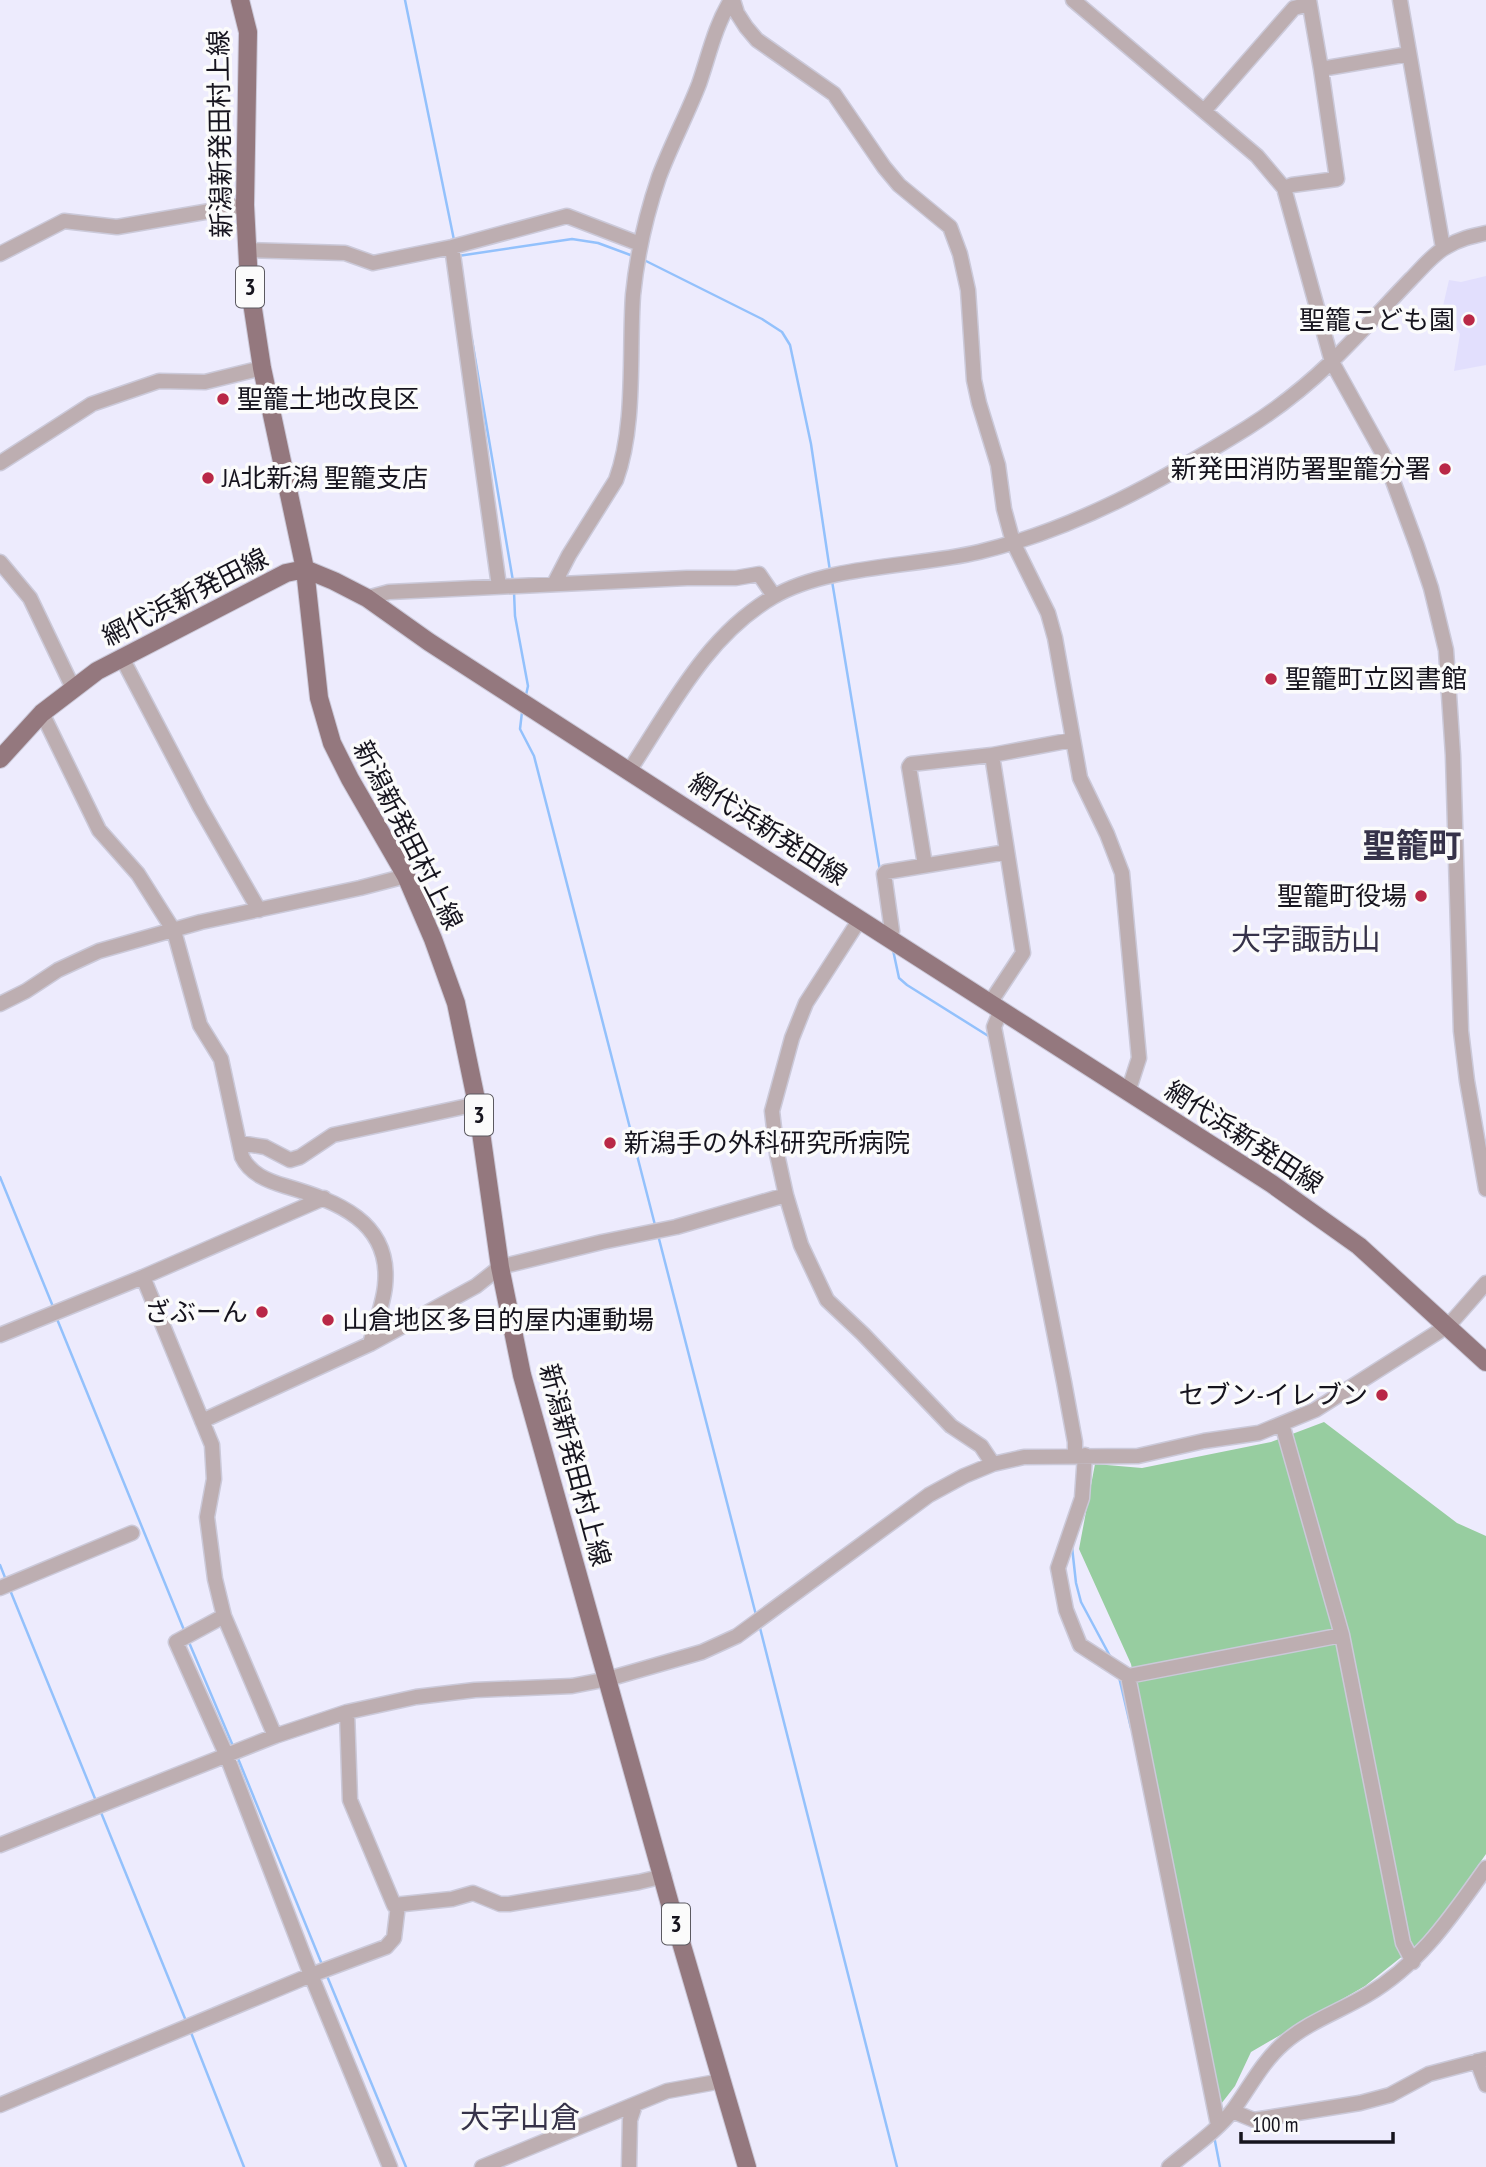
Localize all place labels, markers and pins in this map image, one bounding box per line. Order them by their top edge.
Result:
place label: 聖籠こども園 [1299,303,1455,336]
marker: 聖籠こども園 [1461,312,1477,328]
place label: 聖籠土地改良区 [237,382,419,415]
marker: 聖籠土地改良区 [215,391,231,407]
place label: 新発田消防署聖籠分署 [1171,452,1431,485]
place label: JA北新潟 聖籠支店 [221,461,428,494]
marker: 新発田消防署聖籠分署 [1437,461,1453,477]
marker: JA北新潟 聖籠支店 [200,470,216,486]
place label: 聖籠町立図書館 [1285,662,1467,695]
marker: 聖籠町立図書館 [1263,671,1279,687]
place label: 聖籠町役場 [1277,879,1407,912]
marker: 聖籠町役場 [1413,888,1429,904]
place label: 新潟手の外科研究所病院 [624,1126,910,1159]
marker: 新潟手の外科研究所病院 [602,1135,618,1151]
place label: ざぶーん [144,1295,248,1328]
place label: 山倉地区多目的屋内運動場 [342,1303,654,1336]
marker: ざぶーん [254,1304,270,1320]
marker: 山倉地区多目的屋内運動場 [320,1312,336,1328]
place label: セブン-イレブン [1178,1378,1368,1411]
marker: セブン-イレブン [1374,1387,1390,1403]

